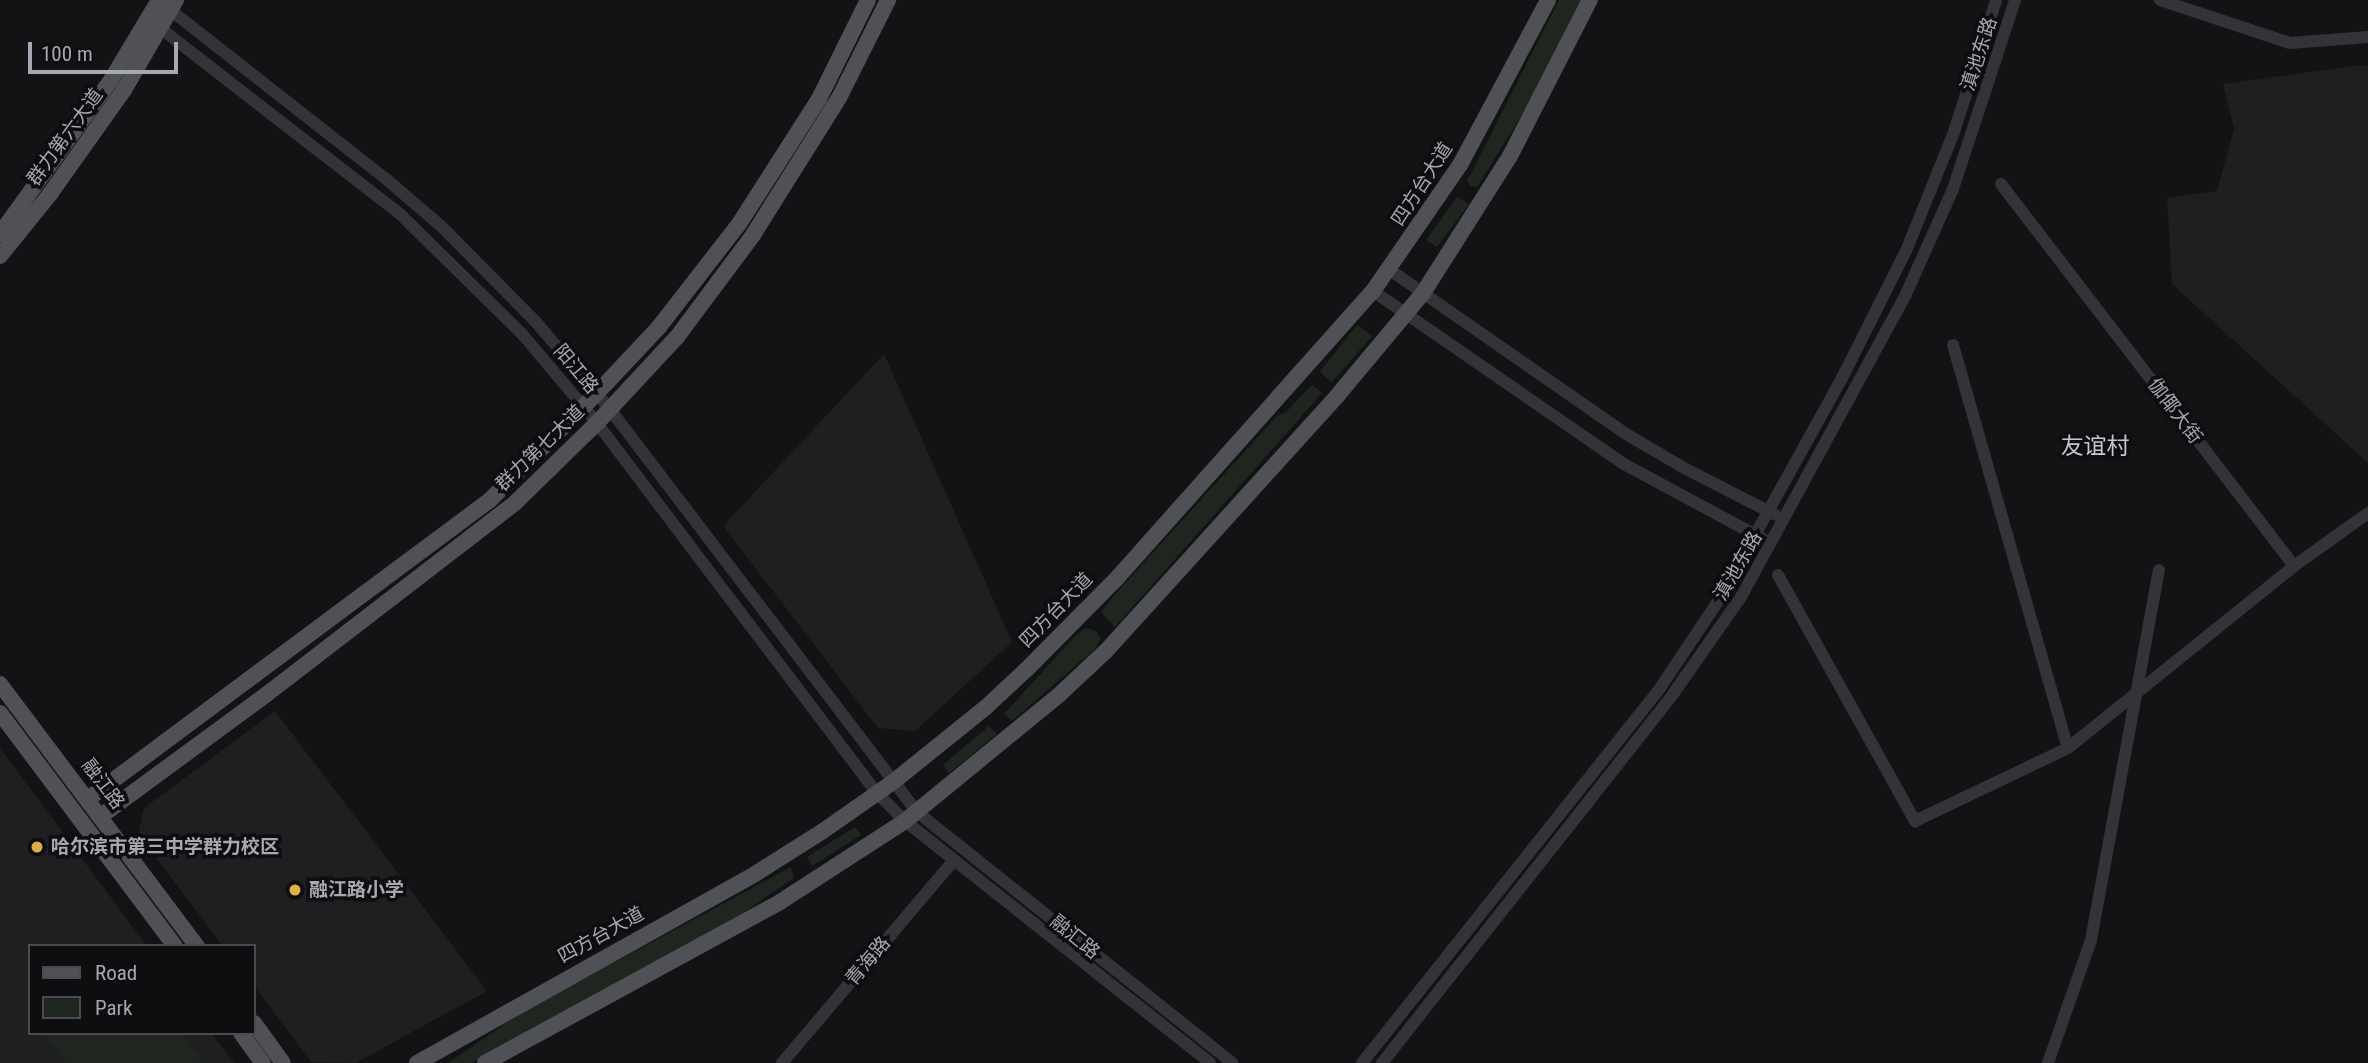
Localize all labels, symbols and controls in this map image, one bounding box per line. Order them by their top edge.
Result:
street label: 滇池东路 [1956,14,2002,94]
scale bar [32,28,182,72]
text: 100 m [41,42,93,66]
street label: 群力第六大道 [22,84,108,190]
street label: 四方台大道 [1387,138,1457,230]
street label: 阳江路 [549,340,603,398]
street label: 伽倻大街 [2143,374,2207,448]
street label: 群力第七大道 [491,400,589,496]
district label: 友谊村 [2061,433,2129,461]
street label: 滇池东路 [1709,527,1767,605]
street label: 四方台大道 [1015,568,1097,652]
street label: 融江路 [77,754,129,814]
place label: 哈尔滨市第三中学群力校区 [51,836,279,858]
marker: 哈尔滨市第三中学群力校区 [29,839,45,855]
place label: 融江路小学 [309,879,404,901]
marker: 融江路小学 [287,882,303,898]
street label: 四方台大道 [554,902,648,968]
street label: 融汇路 [1046,910,1104,964]
street label: 青海路 [841,932,895,990]
legend [28,944,256,1035]
text: Road [95,961,137,985]
text: Park [95,996,132,1020]

